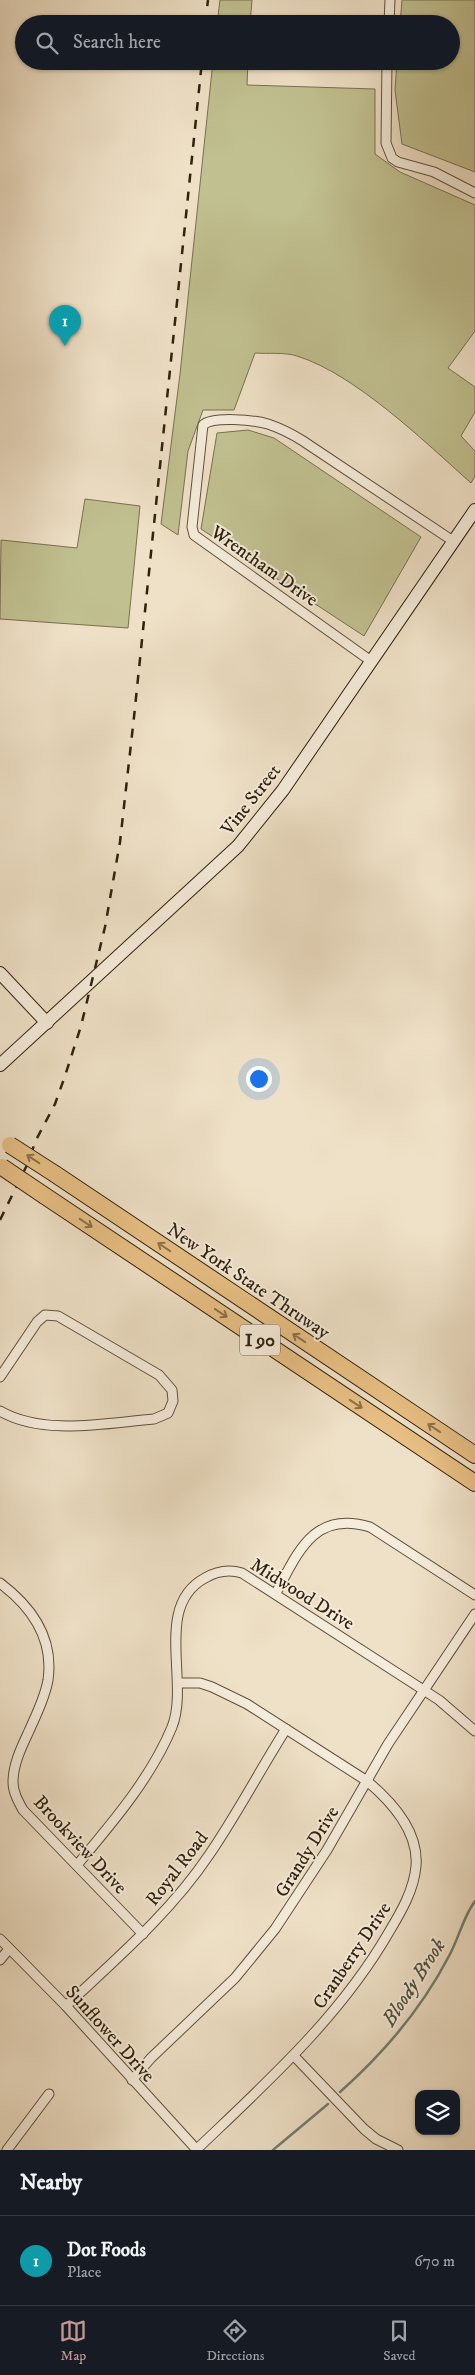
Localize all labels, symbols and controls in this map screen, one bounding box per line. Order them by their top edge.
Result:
search box [15,15,460,70]
icon: search [33,29,61,57]
text: Search here [73,31,161,54]
pin: 1 [49,305,81,346]
street label: Wrentham Drive [205,520,322,612]
street label: Vine Street [216,760,286,841]
your location [246,1066,272,1092]
one-way arrow [26,1154,40,1164]
one-way arrow [79,1218,93,1228]
street label: New York State Thruway [162,1218,335,1345]
one-way arrow [158,1242,172,1252]
one-way arrow [214,1308,228,1319]
road number: I 90 [240,1324,280,1356]
one-way arrow [293,1333,307,1343]
one-way arrow [349,1399,363,1409]
one-way arrow [428,1423,442,1433]
street label: Midwood Drive [246,1553,359,1635]
street label: Brookview Drive [28,1791,132,1899]
street label: Grandy Drive [270,1802,344,1902]
street label: Royal Road [141,1827,214,1911]
street label: Cranberry Drive [308,1898,396,2014]
water label: Bloody Brook [376,1934,452,2032]
street label: Sunflower Drive [60,1981,159,2087]
map controls [415,2090,460,2135]
button: layers [415,2090,460,2135]
text: Nearby [20,2170,82,2196]
text: Dot Foods [67,2239,146,2262]
text: 1 [33,2251,39,2271]
text: 670 m [414,2251,455,2271]
text: Place [67,2262,101,2282]
tab: Map [59,2317,87,2365]
tab: Directions [206,2317,264,2365]
tab: Saved [383,2317,416,2365]

